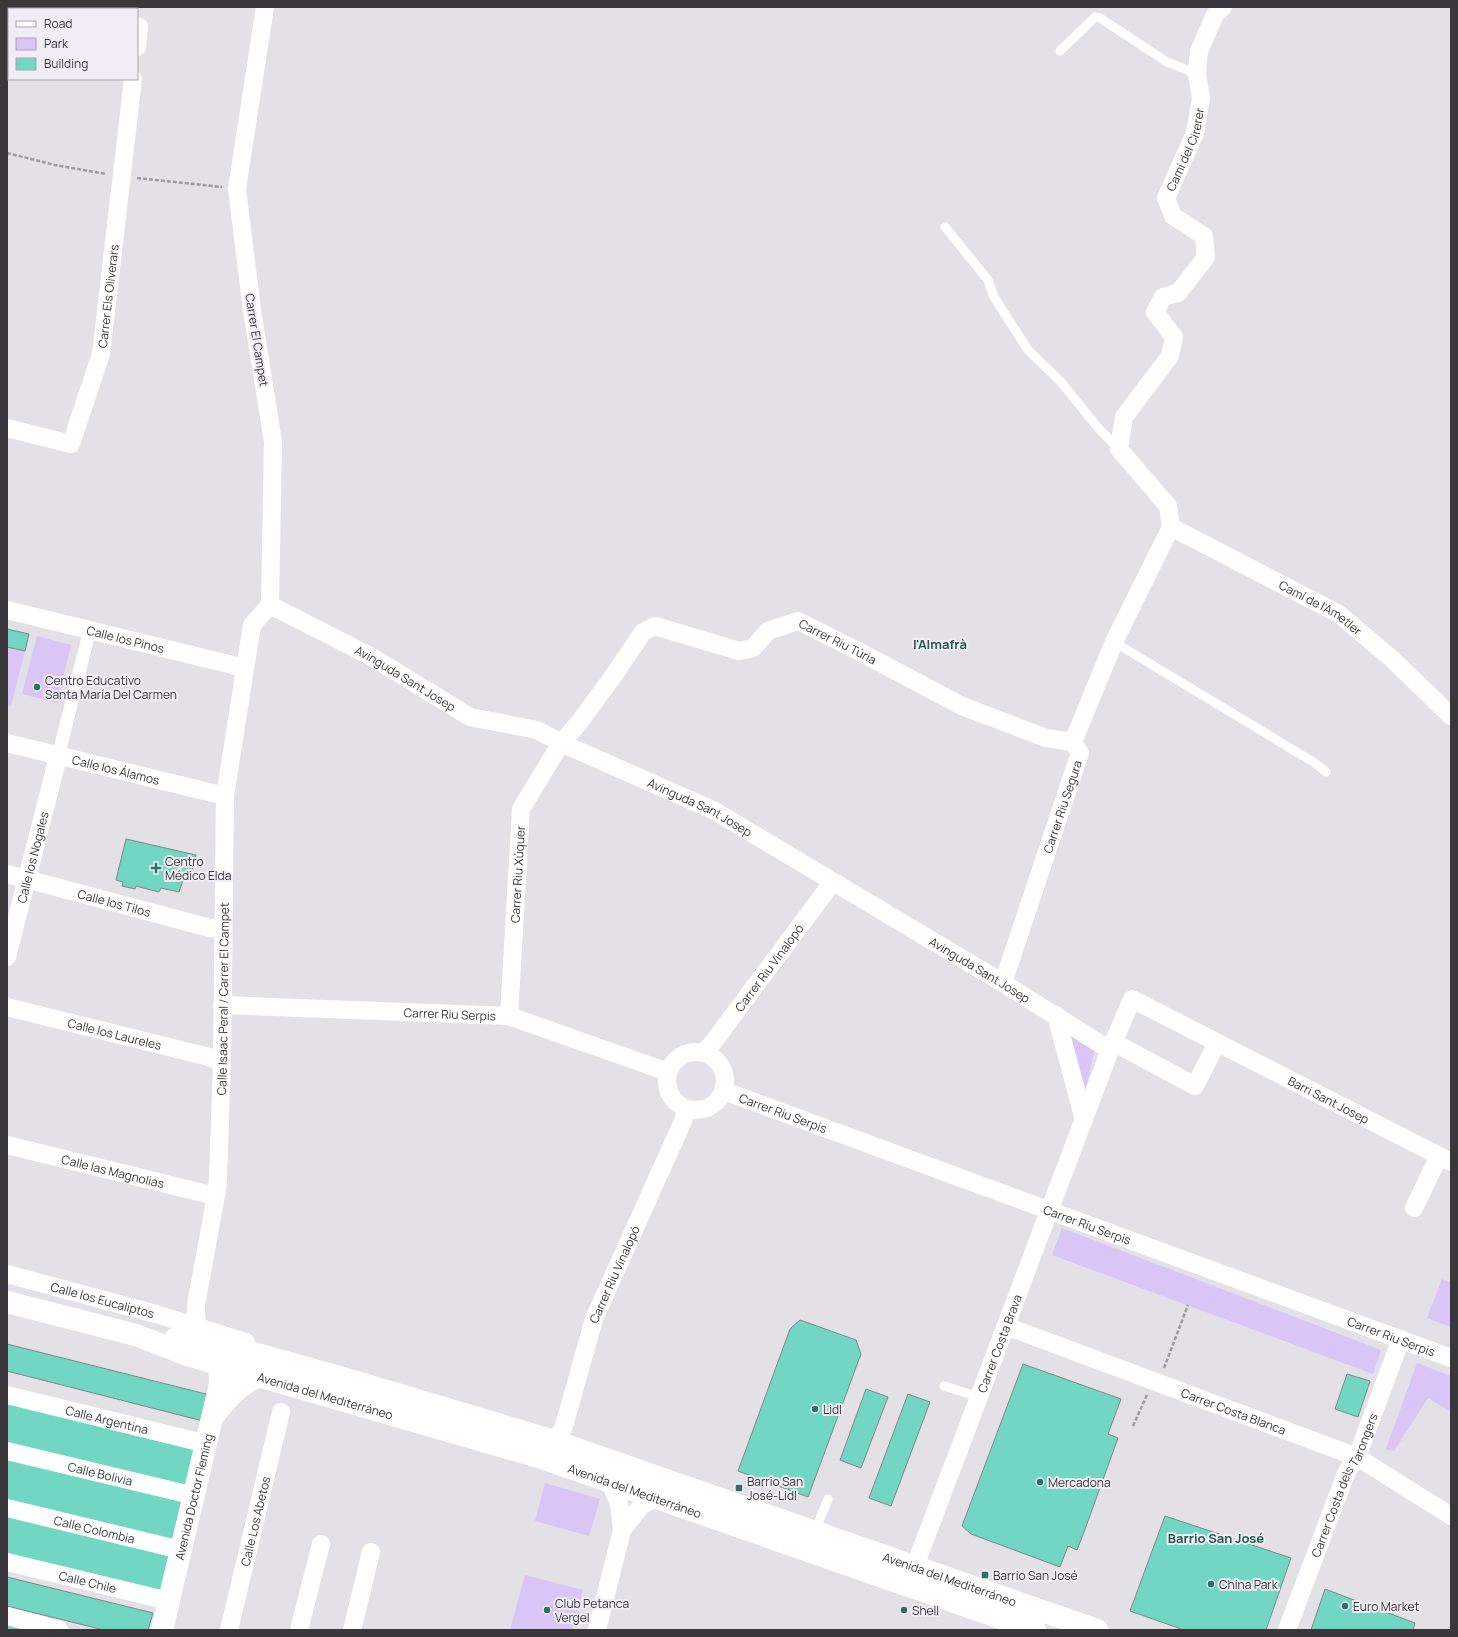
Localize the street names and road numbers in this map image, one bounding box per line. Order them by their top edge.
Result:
street label: Camí del Cirerer [1162,106,1208,194]
street label: Carrer Els Oliverars [93,243,122,349]
street label: Carrer El Campet [241,292,273,388]
street label: Camí de l'Ametler [1276,576,1366,639]
street label: Carrer Riu Túria [796,614,880,668]
street label: Calle los Pinos [85,621,166,657]
street label: Avinguda Sant Josep [352,641,459,715]
street label: Calle los Álamos [70,751,161,788]
street label: Carrer Riu Segura [1039,758,1085,855]
street label: Avinguda Sant Josep [645,774,756,840]
street label: Calle los Nogales [13,809,52,905]
street label: Carrer Riu Xúquer [506,824,529,923]
street label: Calle los Tilos [76,885,153,920]
street label: Calle Isaac Peral / Carrer El Campet [212,902,232,1096]
street label: Carrer Riu Vinalopó [731,920,807,1015]
street label: Avinguda Sant Josep [926,933,1034,1007]
street label: Carrer Riu Serpis [403,1003,496,1024]
street label: Calle los Laureles [66,1014,163,1053]
street label: Barri Sant Josep [1285,1072,1372,1127]
street label: Carrer Riu Serpis [737,1089,829,1137]
street label: Calle las Magnolias [60,1150,166,1192]
street label: Carrer Riu Serpis [1041,1200,1134,1248]
street label: Carrer Riu Vinalopó [585,1223,643,1326]
street label: Calle los Eucaliptos [49,1278,156,1322]
street label: Carrer Costa Brava [973,1292,1025,1395]
street label: Carrer Riu Serpis [1345,1312,1438,1360]
street label: Avenida del Mediterráneo [256,1368,395,1423]
street label: Carrer Costa Blanca [1179,1384,1288,1438]
street label: Calle Argentina [64,1401,150,1438]
street label: Carrer Costa dels Tarongers [1307,1411,1381,1560]
street label: Avenida Doctor Fleming [170,1432,217,1561]
street label: Calle Bolivia [66,1457,134,1489]
street label: Avenida del Mediterráneo [566,1459,704,1522]
street label: Calle Los Abetos [236,1474,274,1568]
street label: Calle Colombia [52,1511,137,1547]
street label: Avenida del Mediterráneo [881,1548,1019,1610]
street label: Calle Chile [57,1566,118,1597]

